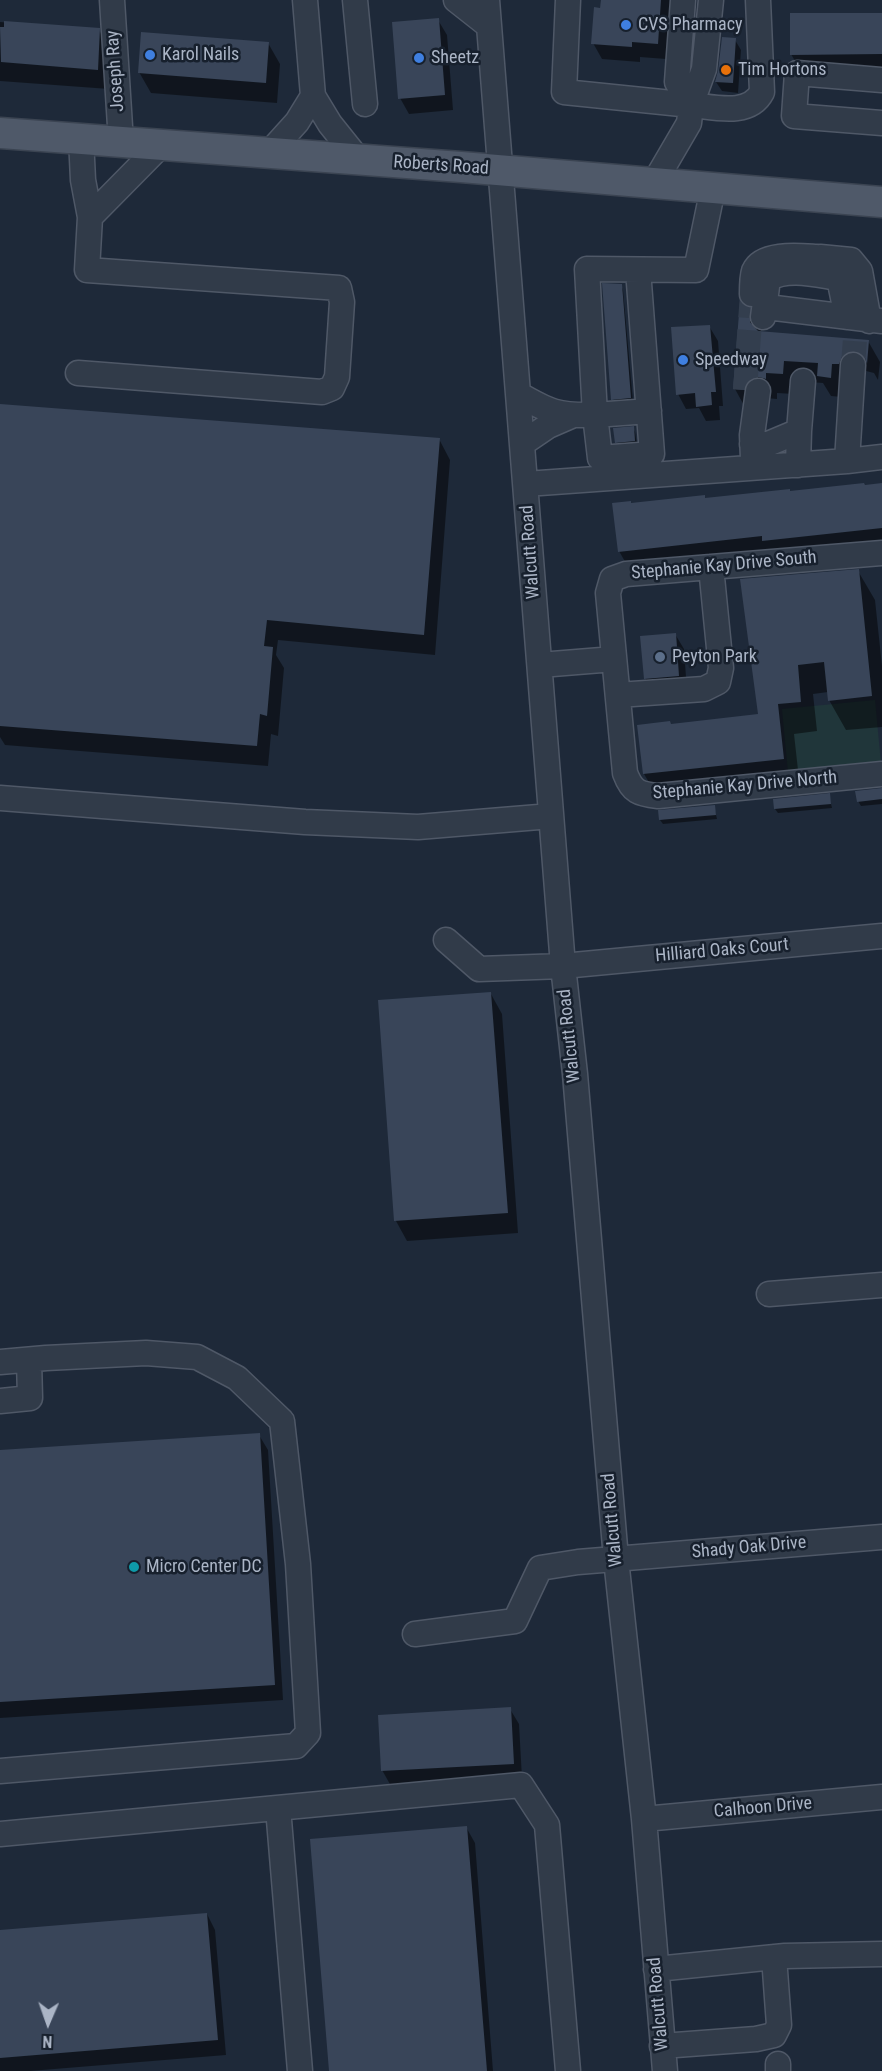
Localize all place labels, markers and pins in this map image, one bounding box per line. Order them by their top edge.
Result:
place label: CVS Pharmacy [638,14,743,36]
marker: CVS Pharmacy [619,18,633,32]
place label: Karol Nails [162,44,239,66]
place label: Sheetz [431,47,479,69]
marker: Karol Nails [143,48,157,62]
marker: Sheetz [412,51,426,65]
place label: Tim Hortons [738,59,826,81]
marker: Tim Hortons [719,63,733,77]
place label: Speedway [695,349,767,371]
marker: Speedway [676,353,690,367]
place label: Peyton Park [672,646,757,668]
marker: Peyton Park [653,650,667,664]
place label: Micro Center DC [146,1556,262,1578]
marker: Micro Center DC [127,1560,141,1574]

